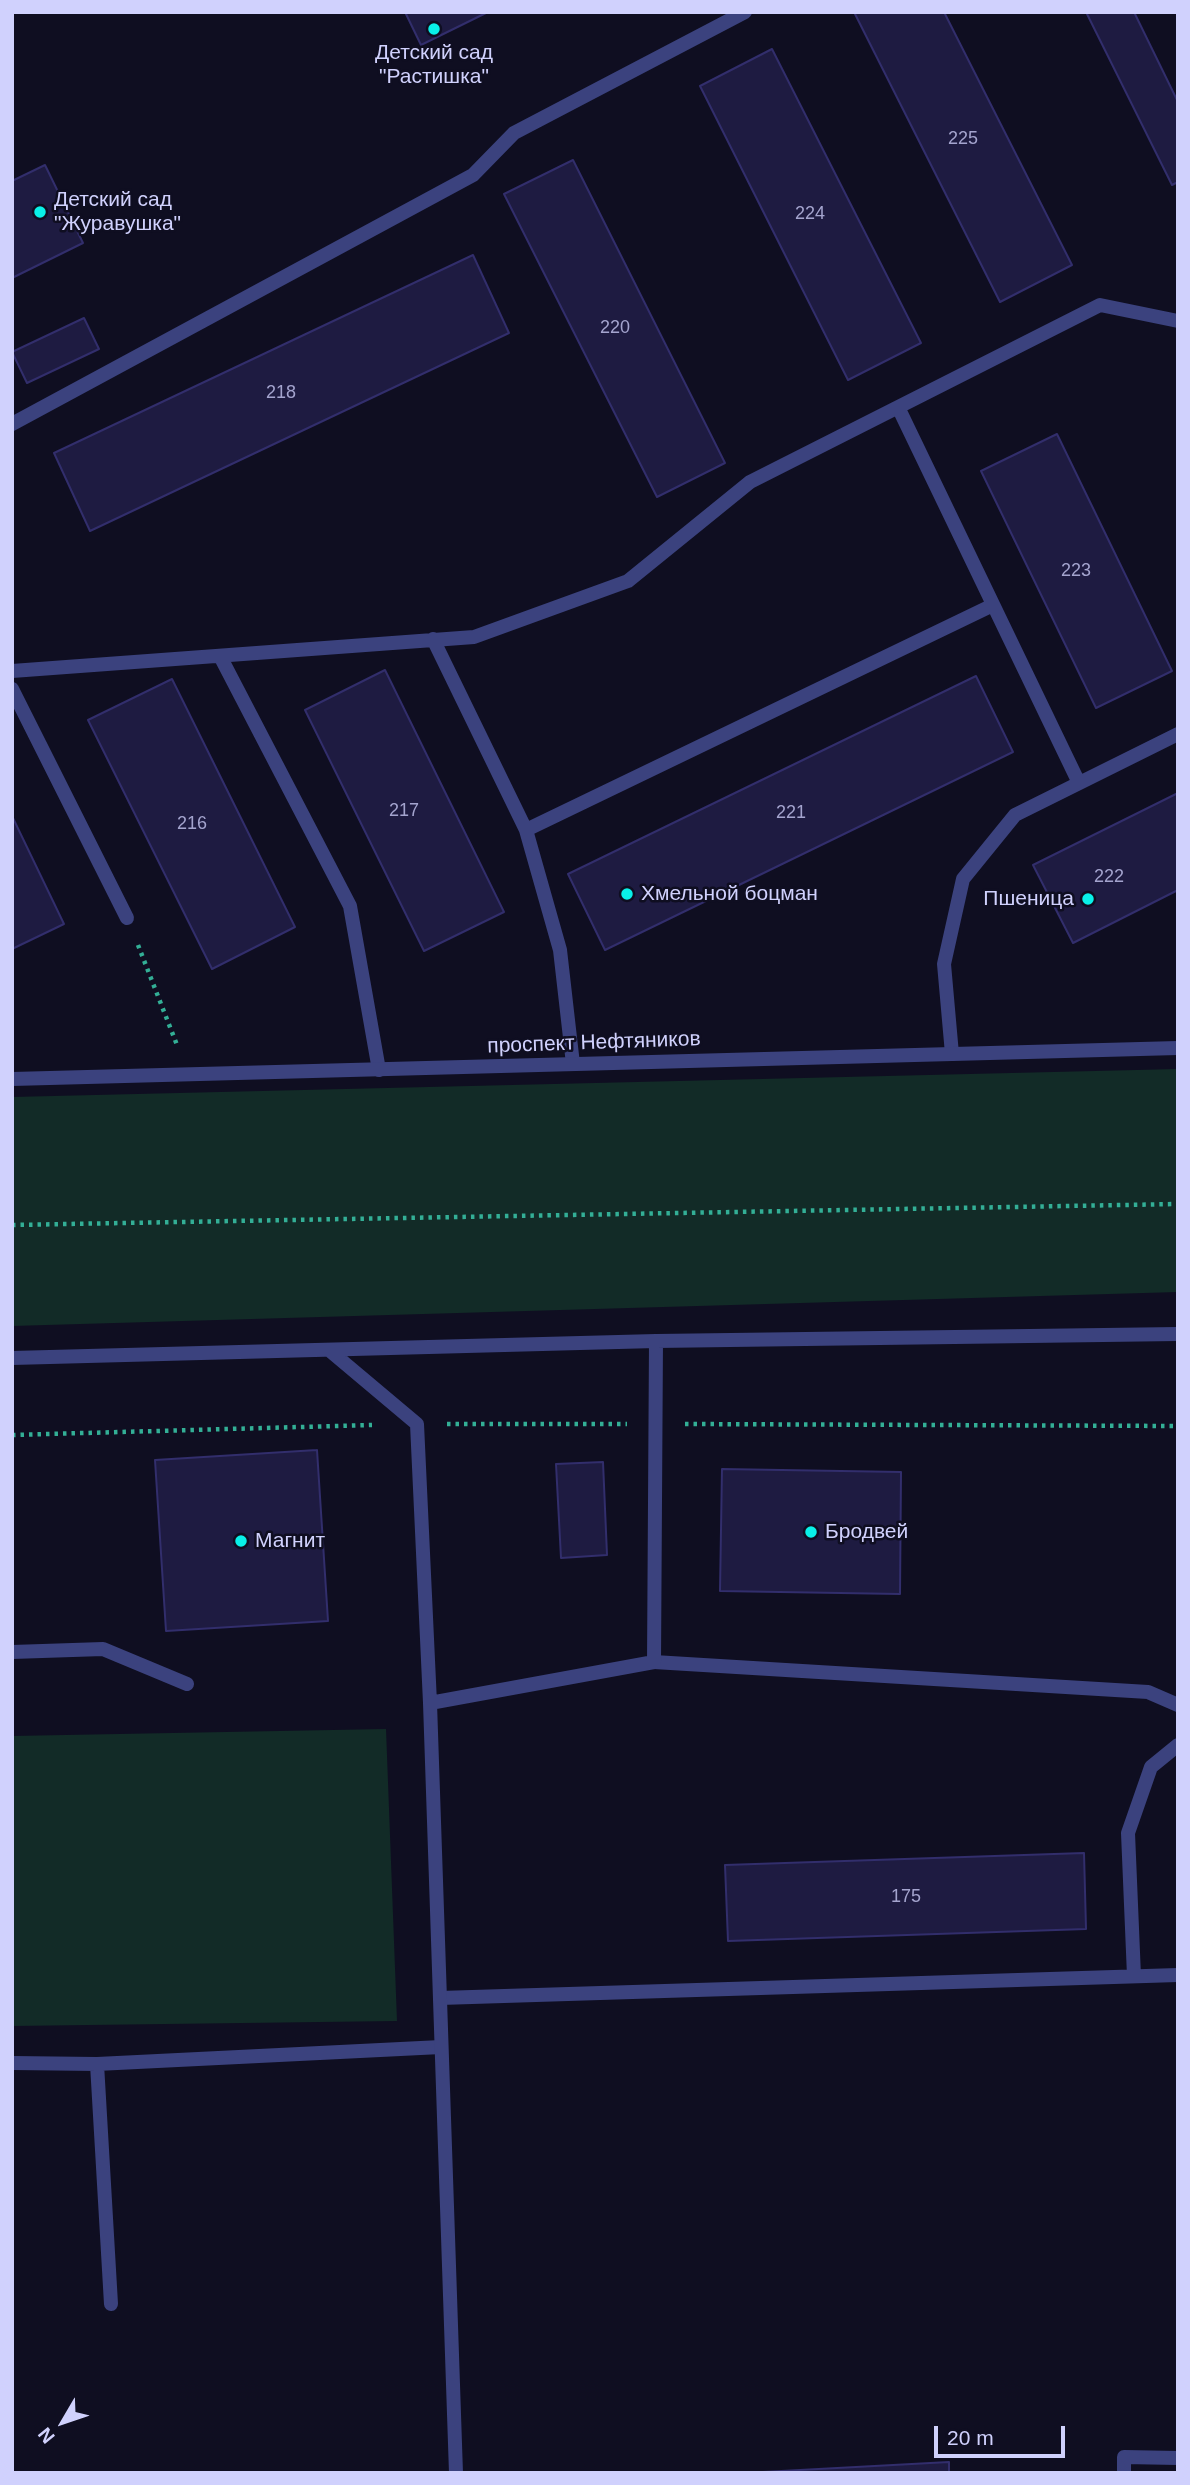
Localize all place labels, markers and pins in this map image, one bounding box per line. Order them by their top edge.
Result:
marker: Детский сад "Растишка" [426,21,442,37]
place label: Детский сад "Растишка" [375,40,493,90]
place label: Детский сад "Журавушка" [54,187,181,237]
marker: Детский сад "Журавушка" [32,204,48,220]
place label: Хмельной боцман [641,881,818,907]
marker: Хмельной боцман [619,886,635,902]
place label: Пшеница [983,886,1074,912]
marker: Пшеница [1080,891,1096,907]
place label: Бродвей [825,1519,908,1545]
marker: Бродвей [803,1524,819,1540]
place label: Магнит [255,1528,325,1554]
marker: Магнит [233,1533,249,1549]

